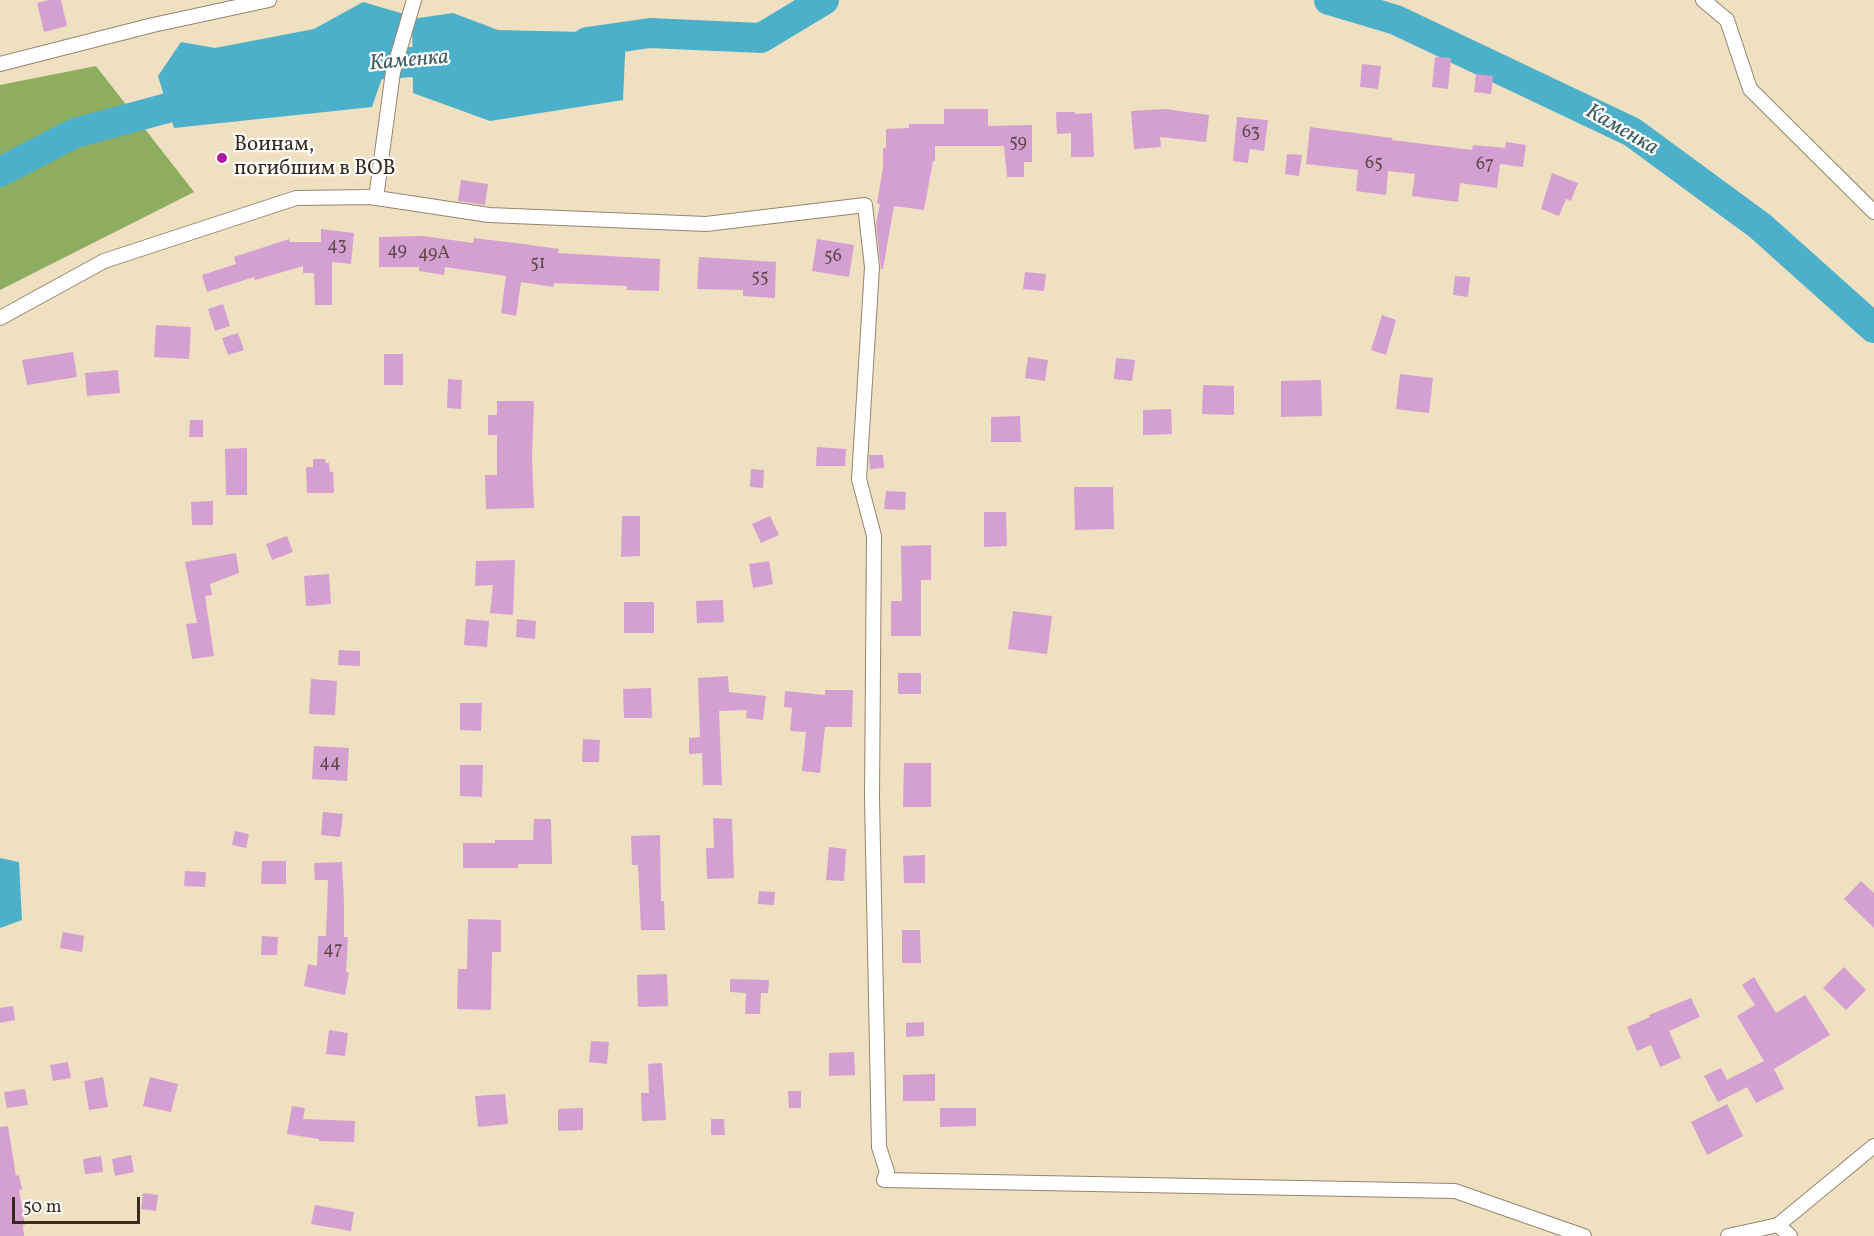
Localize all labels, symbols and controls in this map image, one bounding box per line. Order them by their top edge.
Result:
water label: Каменка [368,45,450,79]
water label: Каменка [1580,100,1662,162]
house number: 63 [1242,123,1260,145]
place label: Воинам, погибшим в ВОВ [234,133,396,183]
house number: 59 [1009,133,1027,155]
marker: Воинам, погибшим в ВОВ [215,151,229,165]
house number: 65 [1365,154,1383,176]
house number: 67 [1476,155,1494,177]
house number: 43 [327,236,347,258]
house number: 49 [387,241,407,263]
house number: 49А [418,244,450,266]
house number: 56 [824,247,842,269]
house number: 51 [530,254,546,276]
house number: 55 [751,268,769,290]
house number: 44 [319,753,341,775]
house number: 47 [323,940,343,962]
scale bar [15,1185,142,1223]
text: 50 m [23,1195,62,1220]

